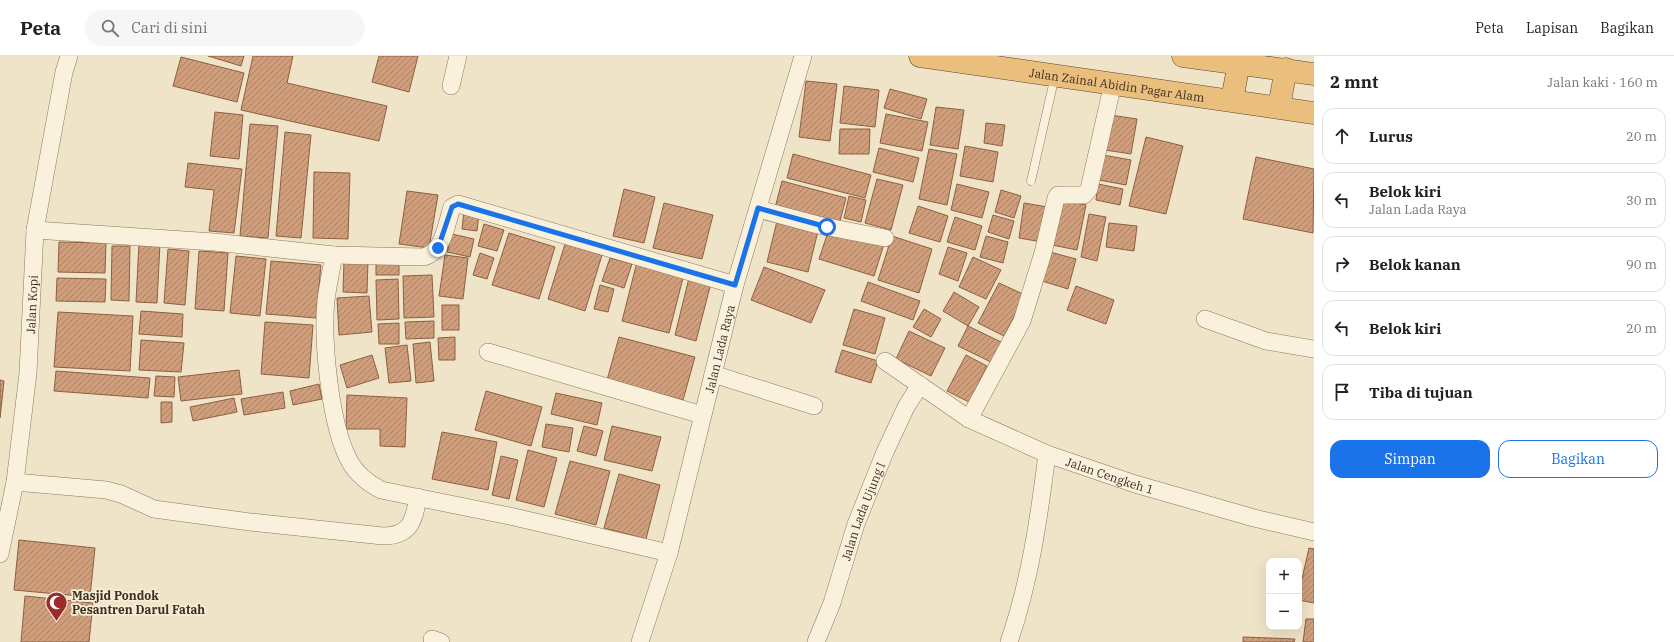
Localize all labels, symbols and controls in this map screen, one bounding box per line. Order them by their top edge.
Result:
search box [85,10,365,46]
text: Peta [20,16,61,40]
icon: search [99,17,121,39]
text: Cari di sini [131,18,207,37]
text: Peta [1475,19,1504,37]
text: Lapisan [1526,19,1578,37]
text: Bagikan [1600,19,1654,37]
street label: Jalan Zainal Abidin Pagar Alam [1028,64,1206,105]
text: 2 mnt [1330,71,1378,93]
text: Jalan kaki · 160 m [1547,74,1658,91]
icon: ahead [1331,125,1353,147]
text: Lurus [1369,127,1413,146]
text: 20 m [1626,128,1657,145]
text: Belok kiri [1369,182,1441,201]
icon: left [1331,189,1353,211]
text: 30 m [1626,192,1657,209]
text: Jalan Lada Raya [1369,201,1467,218]
route start [818,218,836,236]
route end [429,239,447,257]
icon: right [1331,253,1353,275]
text: Belok kanan [1369,255,1461,274]
text: 90 m [1626,256,1657,273]
street label: Jalan Kopi [22,274,40,334]
street label: Jalan Lada Raya [701,303,737,394]
icon: left [1331,317,1353,339]
text: Belok kiri [1369,319,1441,338]
text: 20 m [1626,320,1657,337]
icon: arrive [1331,381,1353,403]
text: Tiba di tujuan [1369,383,1473,402]
button: Simpan [1330,440,1490,478]
button: Bagikan [1498,440,1658,478]
street label: Jalan Cengkeh 1 [1064,454,1156,497]
street label: Jalan Lada Ujung I [838,460,888,562]
map controls [1266,558,1302,630]
button: + [1266,558,1302,594]
place label: Masjid Pondok Pesantren Darul Fatah [72,588,205,617]
mosque icon: Masjid Pondok Pesantren Darul Fatah [44,589,70,622]
button: − [1266,594,1302,630]

